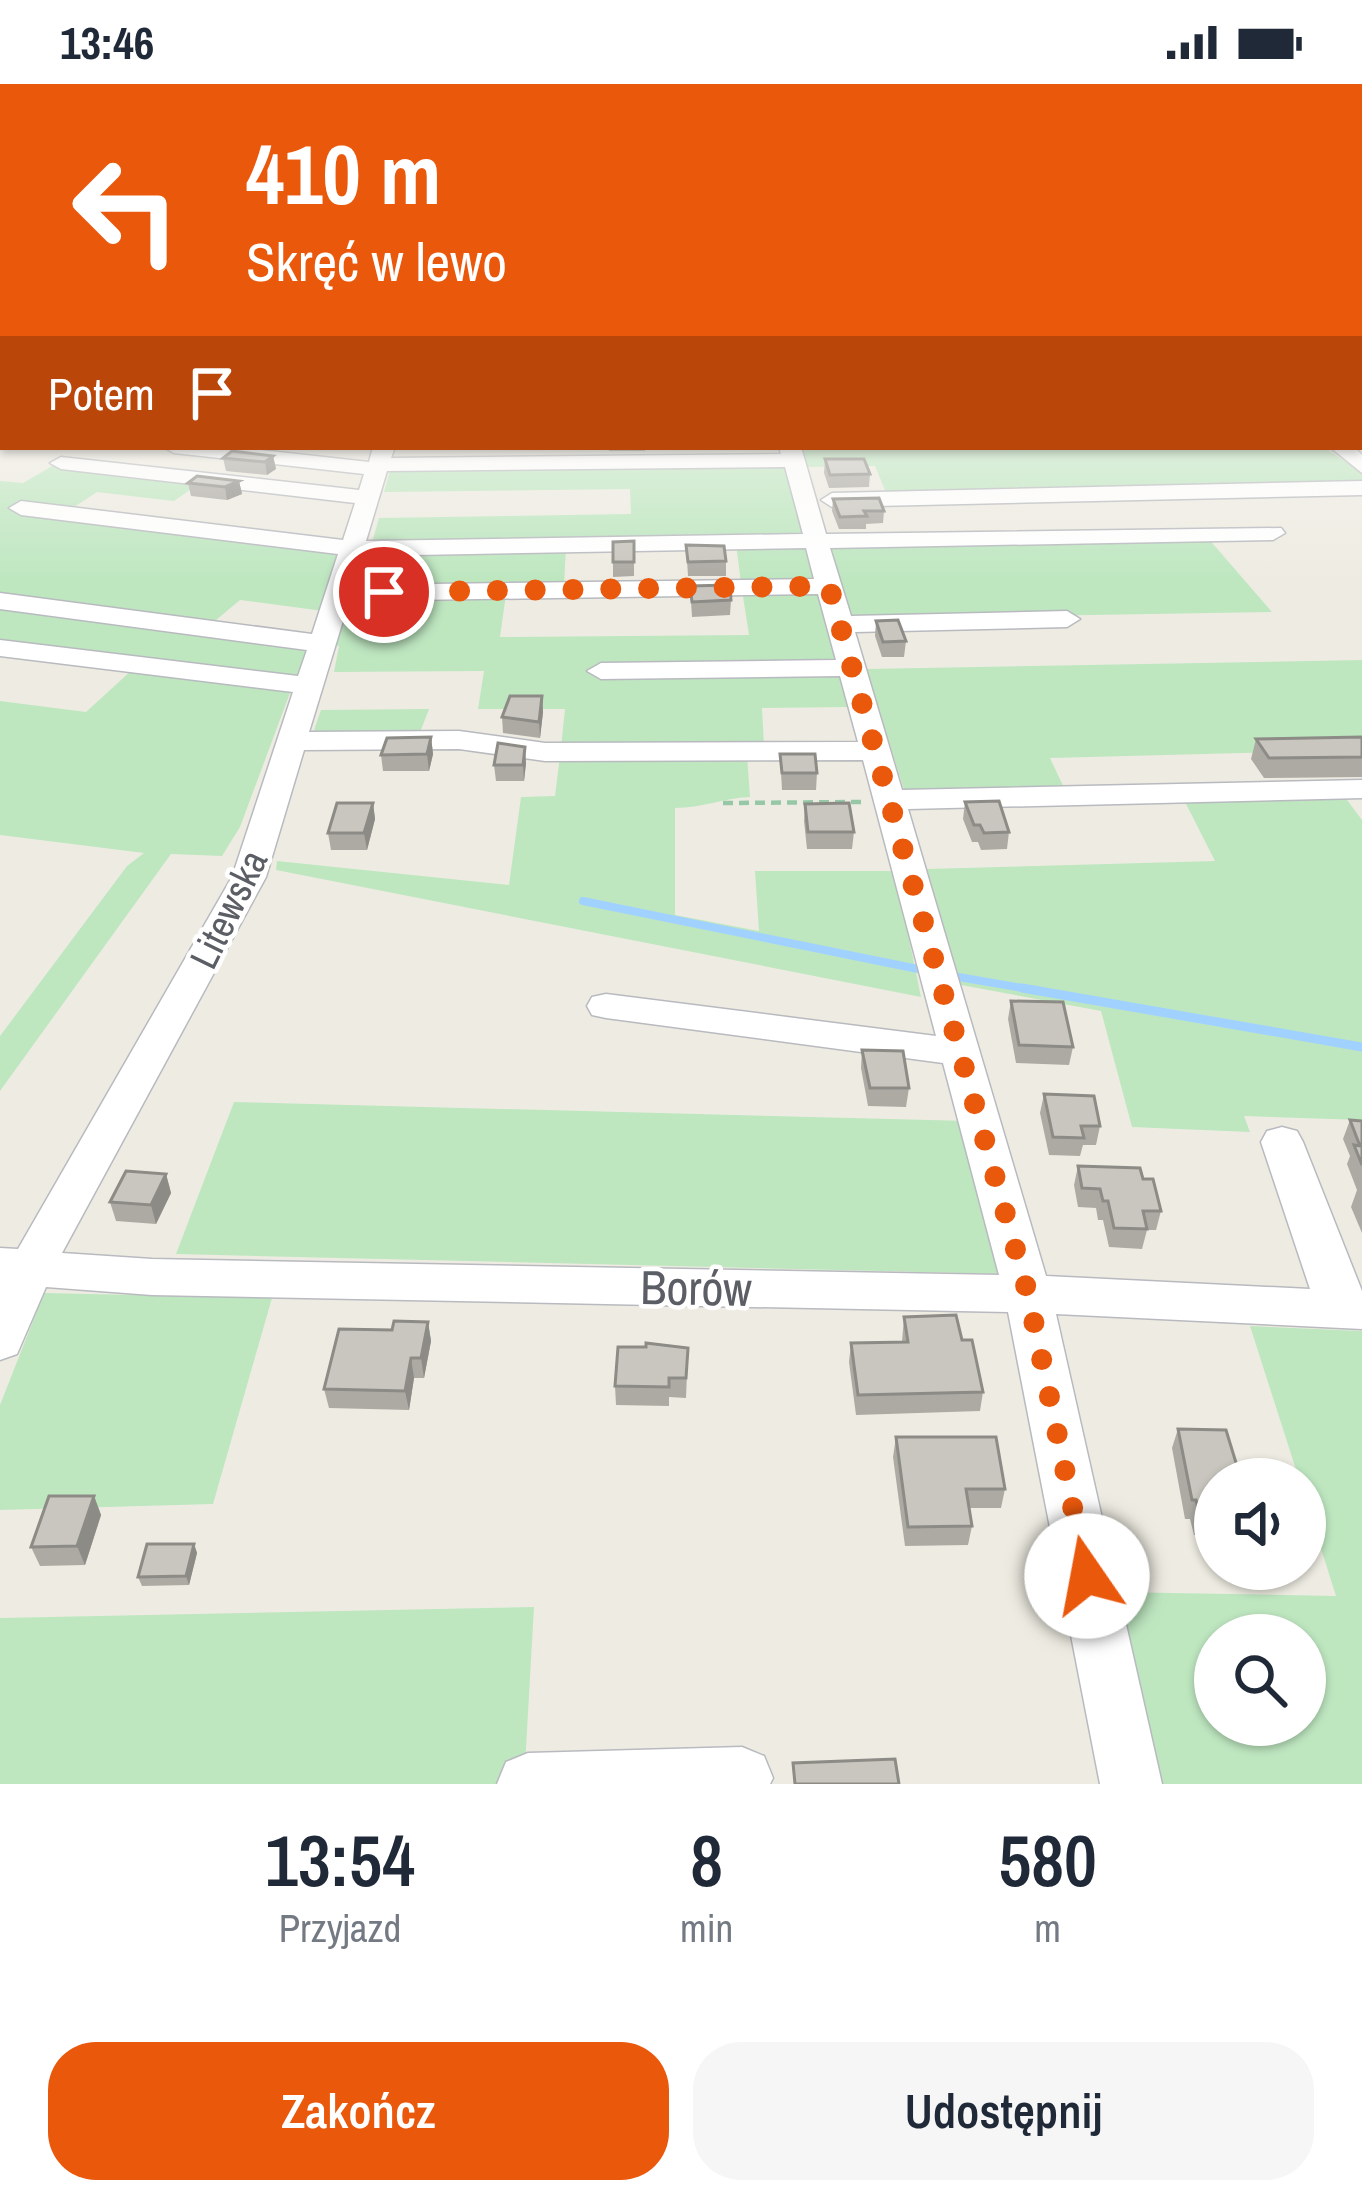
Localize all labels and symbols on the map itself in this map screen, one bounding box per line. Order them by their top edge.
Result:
pin [333,541,435,643]
street label: Litewska [177,841,279,977]
street label: Borów [640,1254,753,1321]
position arrow [1024,1513,1150,1639]

